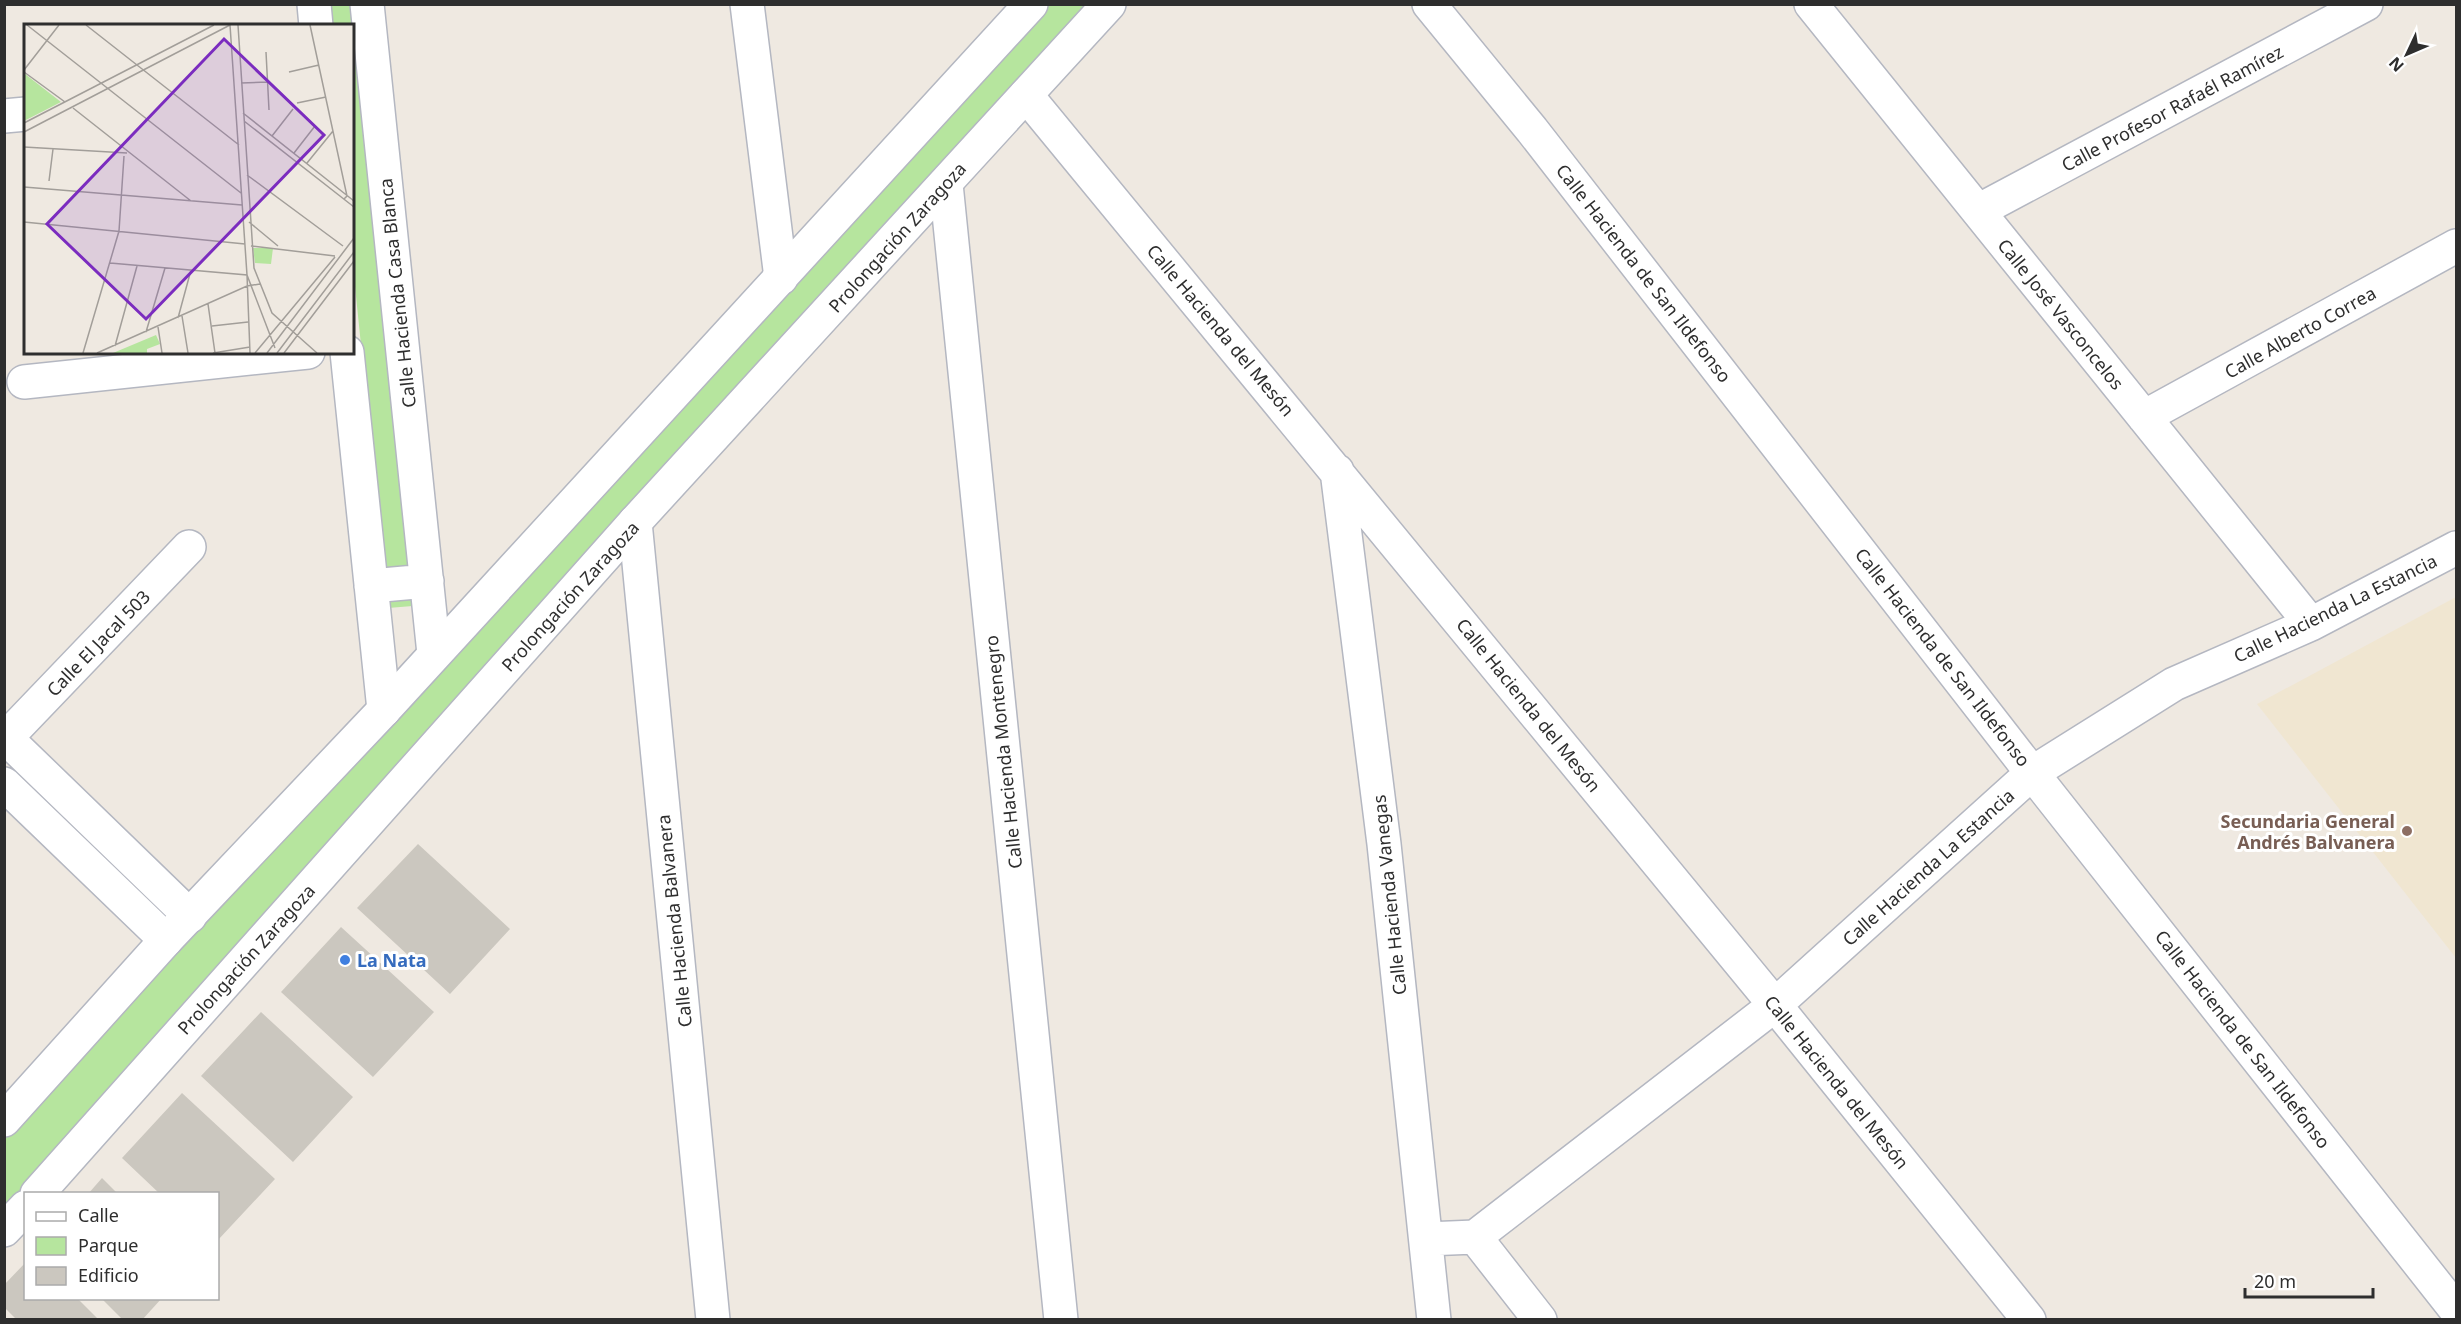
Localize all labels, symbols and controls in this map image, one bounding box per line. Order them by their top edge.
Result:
inset map [24,24,354,354]
north arrow [2377,24,2437,84]
street label: Calle Profesor Rafaél Ramírez [2057,39,2287,177]
text: N [2384,52,2409,77]
street label: Prolongación Zaragoza [823,157,971,317]
street label: Calle Hacienda de San Ildefonso [1551,159,1737,387]
street label: Calle Hacienda Casa Blanca [373,177,421,409]
street label: Calle José Vasconcelos [1993,234,2129,394]
street label: Calle Hacienda del Mesón [1142,239,1300,421]
street label: Calle Alberto Correa [2220,280,2380,384]
street label: Prolongación Zaragoza [496,516,644,676]
street label: Calle Hacienda de San Ildefonso [1850,543,2036,771]
street label: Calle Hacienda La Estancia [2229,548,2441,668]
street label: Calle El Jacal 503 [41,585,155,701]
street label: Calle Hacienda del Mesón [1451,613,1607,797]
street label: Calle Hacienda Montenegro [979,634,1027,870]
street label: Calle Hacienda La Estancia [1837,783,2019,951]
street label: Calle Hacienda Vanegas [1367,794,1411,996]
place label: Secundaria General Andrés Balvanera [2221,809,2395,854]
street label: Calle Hacienda Balvanera [651,814,697,1028]
marker: Secundaria General Andrés Balvanera [2400,824,2414,838]
street label: Prolongación Zaragoza [172,879,320,1039]
street label: Calle Hacienda de San Ildefonso [2150,925,2336,1153]
place label: La Nata [357,948,427,972]
marker: La Nata [338,953,352,967]
street label: Calle Hacienda del Mesón [1759,990,1915,1174]
legend [24,1192,219,1300]
text: Calle [78,1203,119,1227]
text: Parque [78,1233,138,1257]
scale bar [2245,1261,2372,1299]
text: Edificio [78,1263,139,1287]
text: 20 m [2254,1269,2296,1293]

